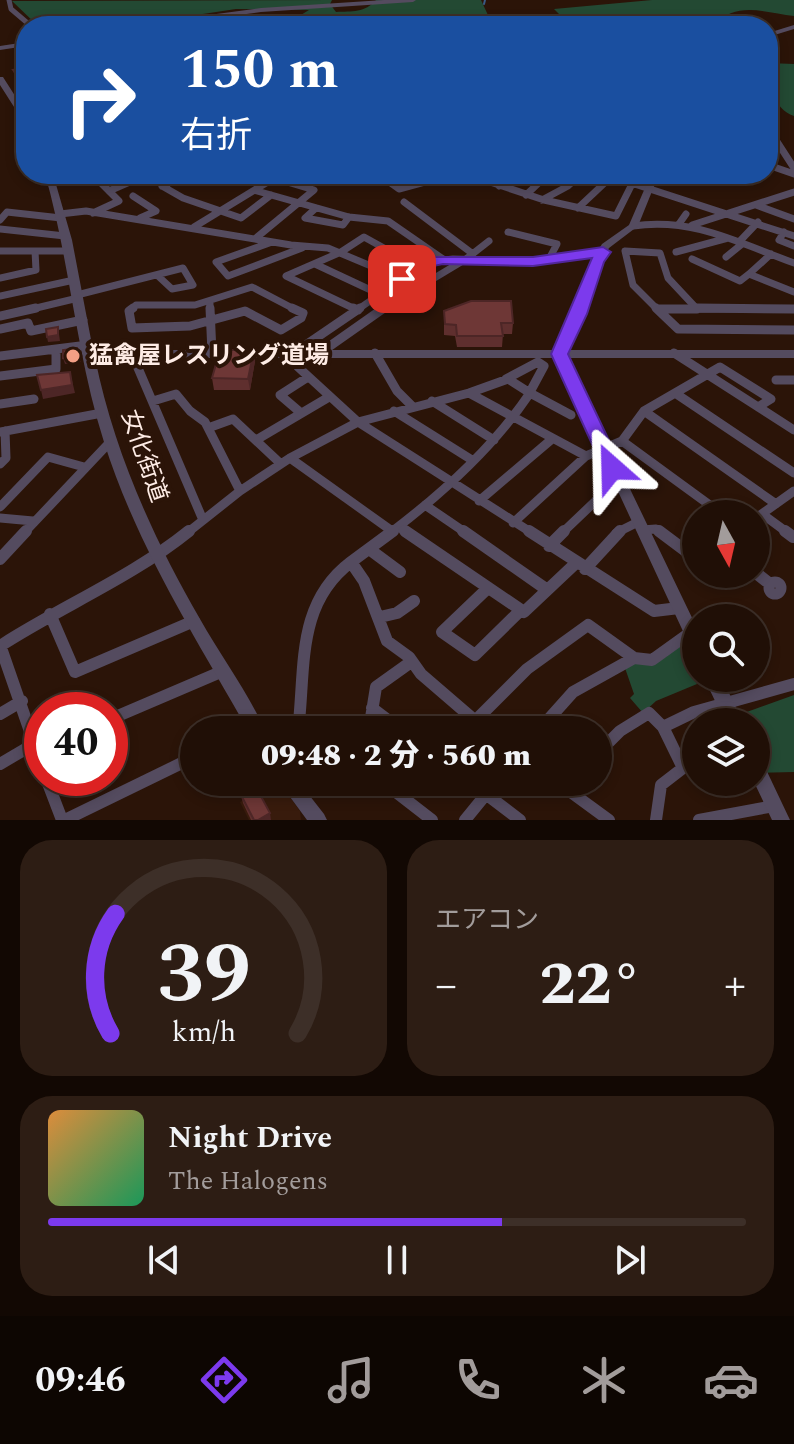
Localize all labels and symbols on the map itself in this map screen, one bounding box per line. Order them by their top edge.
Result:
pin [368,245,436,313]
place label: 猛禽屋レスリング道場 [89,338,329,374]
marker: 猛禽屋レスリング道場 [64,347,82,365]
street label: 女化街道 [111,405,177,507]
position arrow [570,426,654,510]
north arrow [682,500,770,588]
speed limit sign: 40 [24,692,128,796]

